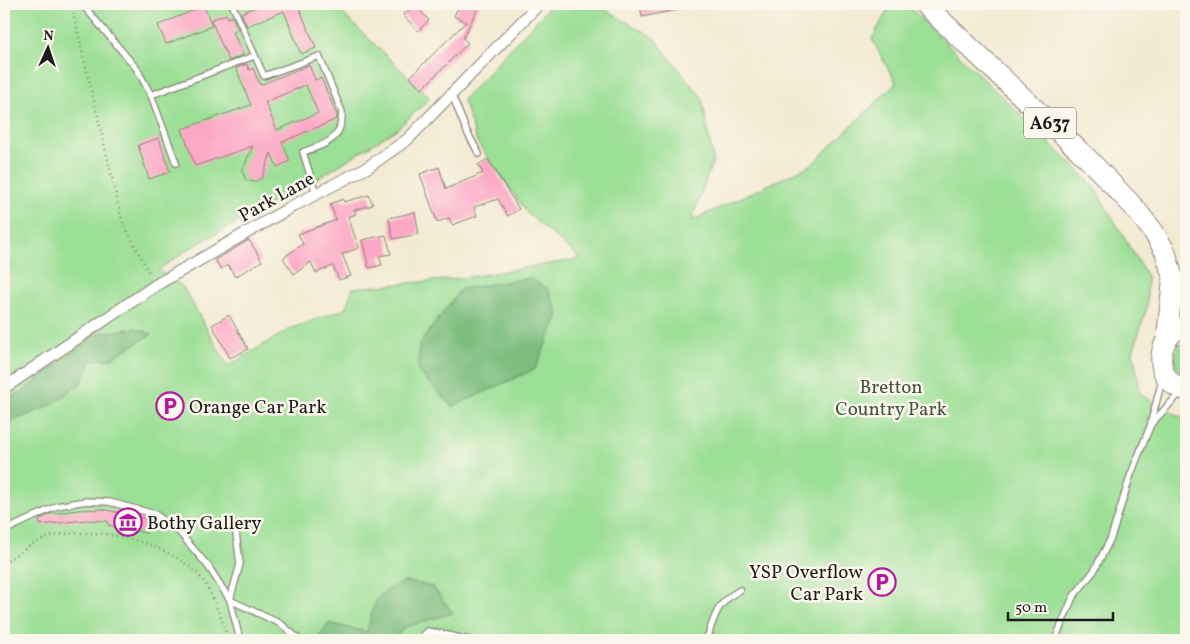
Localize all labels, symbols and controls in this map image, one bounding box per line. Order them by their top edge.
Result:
north arrow [22,22,72,72]
text: N [43,27,54,46]
road number: A637 [1024,108,1076,138]
street label: Park Lane [234,166,320,229]
park label: Bretton Country Park [835,375,947,423]
parking icon: Orange Car Park [155,391,185,421]
place label: Orange Car Park [189,395,327,421]
museum icon: Bothy Gallery [113,507,143,537]
place label: Bothy Gallery [147,511,262,537]
place label: YSP Overflow Car Park [749,560,863,608]
parking icon: YSP Overflow Car Park [867,567,897,597]
scale bar [1008,589,1112,621]
text: 50 m [1015,598,1047,619]

